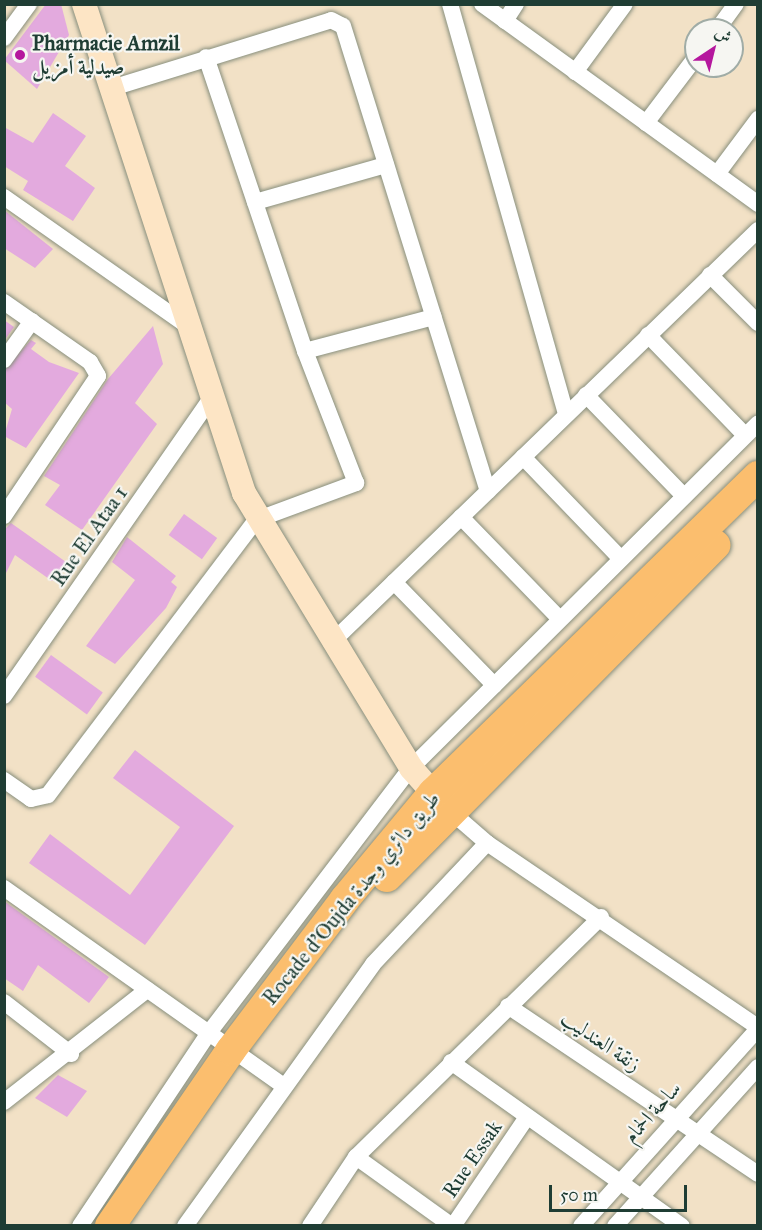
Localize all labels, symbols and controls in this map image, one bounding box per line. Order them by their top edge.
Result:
north arrow [684,18,744,78]
text: ش [712,22,735,47]
place label: Pharmacie Amzil صيدلية أمزيل [32,30,180,80]
marker: Pharmacie Amzil صيدلية أمزيل [13,48,27,62]
street label: Rue El Ataa 1 [45,481,133,591]
street label: Rocade d'Oujda طريق دائري وجدة [257,786,445,1010]
street label: زنقة العندليب [556,1005,646,1077]
street label: ساحة الحمام [618,1076,686,1148]
street label: Rue Essak [437,1115,507,1203]
scale bar [552,1173,690,1211]
text: 50 m [560,1184,598,1206]

